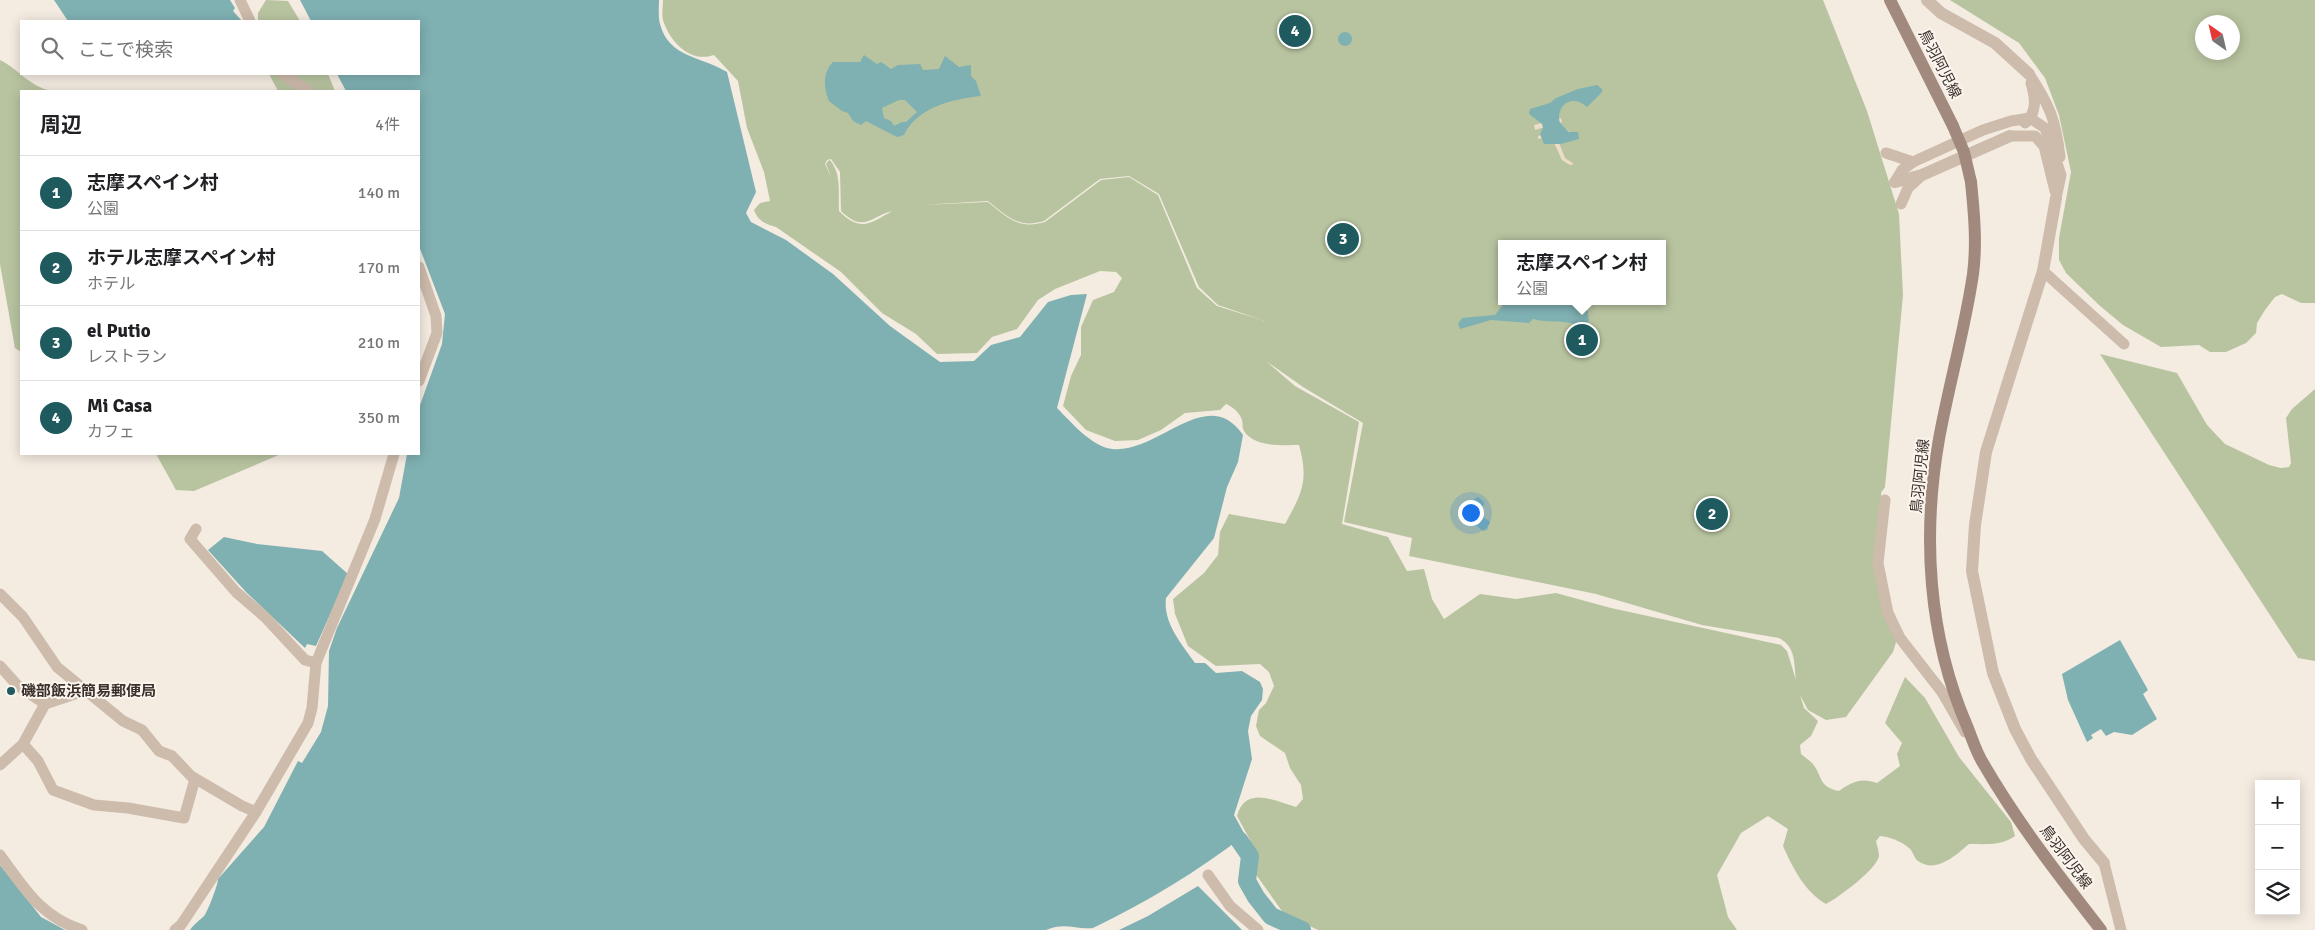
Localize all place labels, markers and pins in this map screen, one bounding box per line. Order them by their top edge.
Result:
pin: 4 [1279,12,1311,50]
pin: 3 [1327,220,1359,258]
pin: 1 [1566,321,1598,359]
pin: 2 [1696,495,1728,533]
place label: 磯部飯浜簡易郵便局 [21,682,156,700]
marker: 磯部飯浜簡易郵便局 [5,685,17,697]

